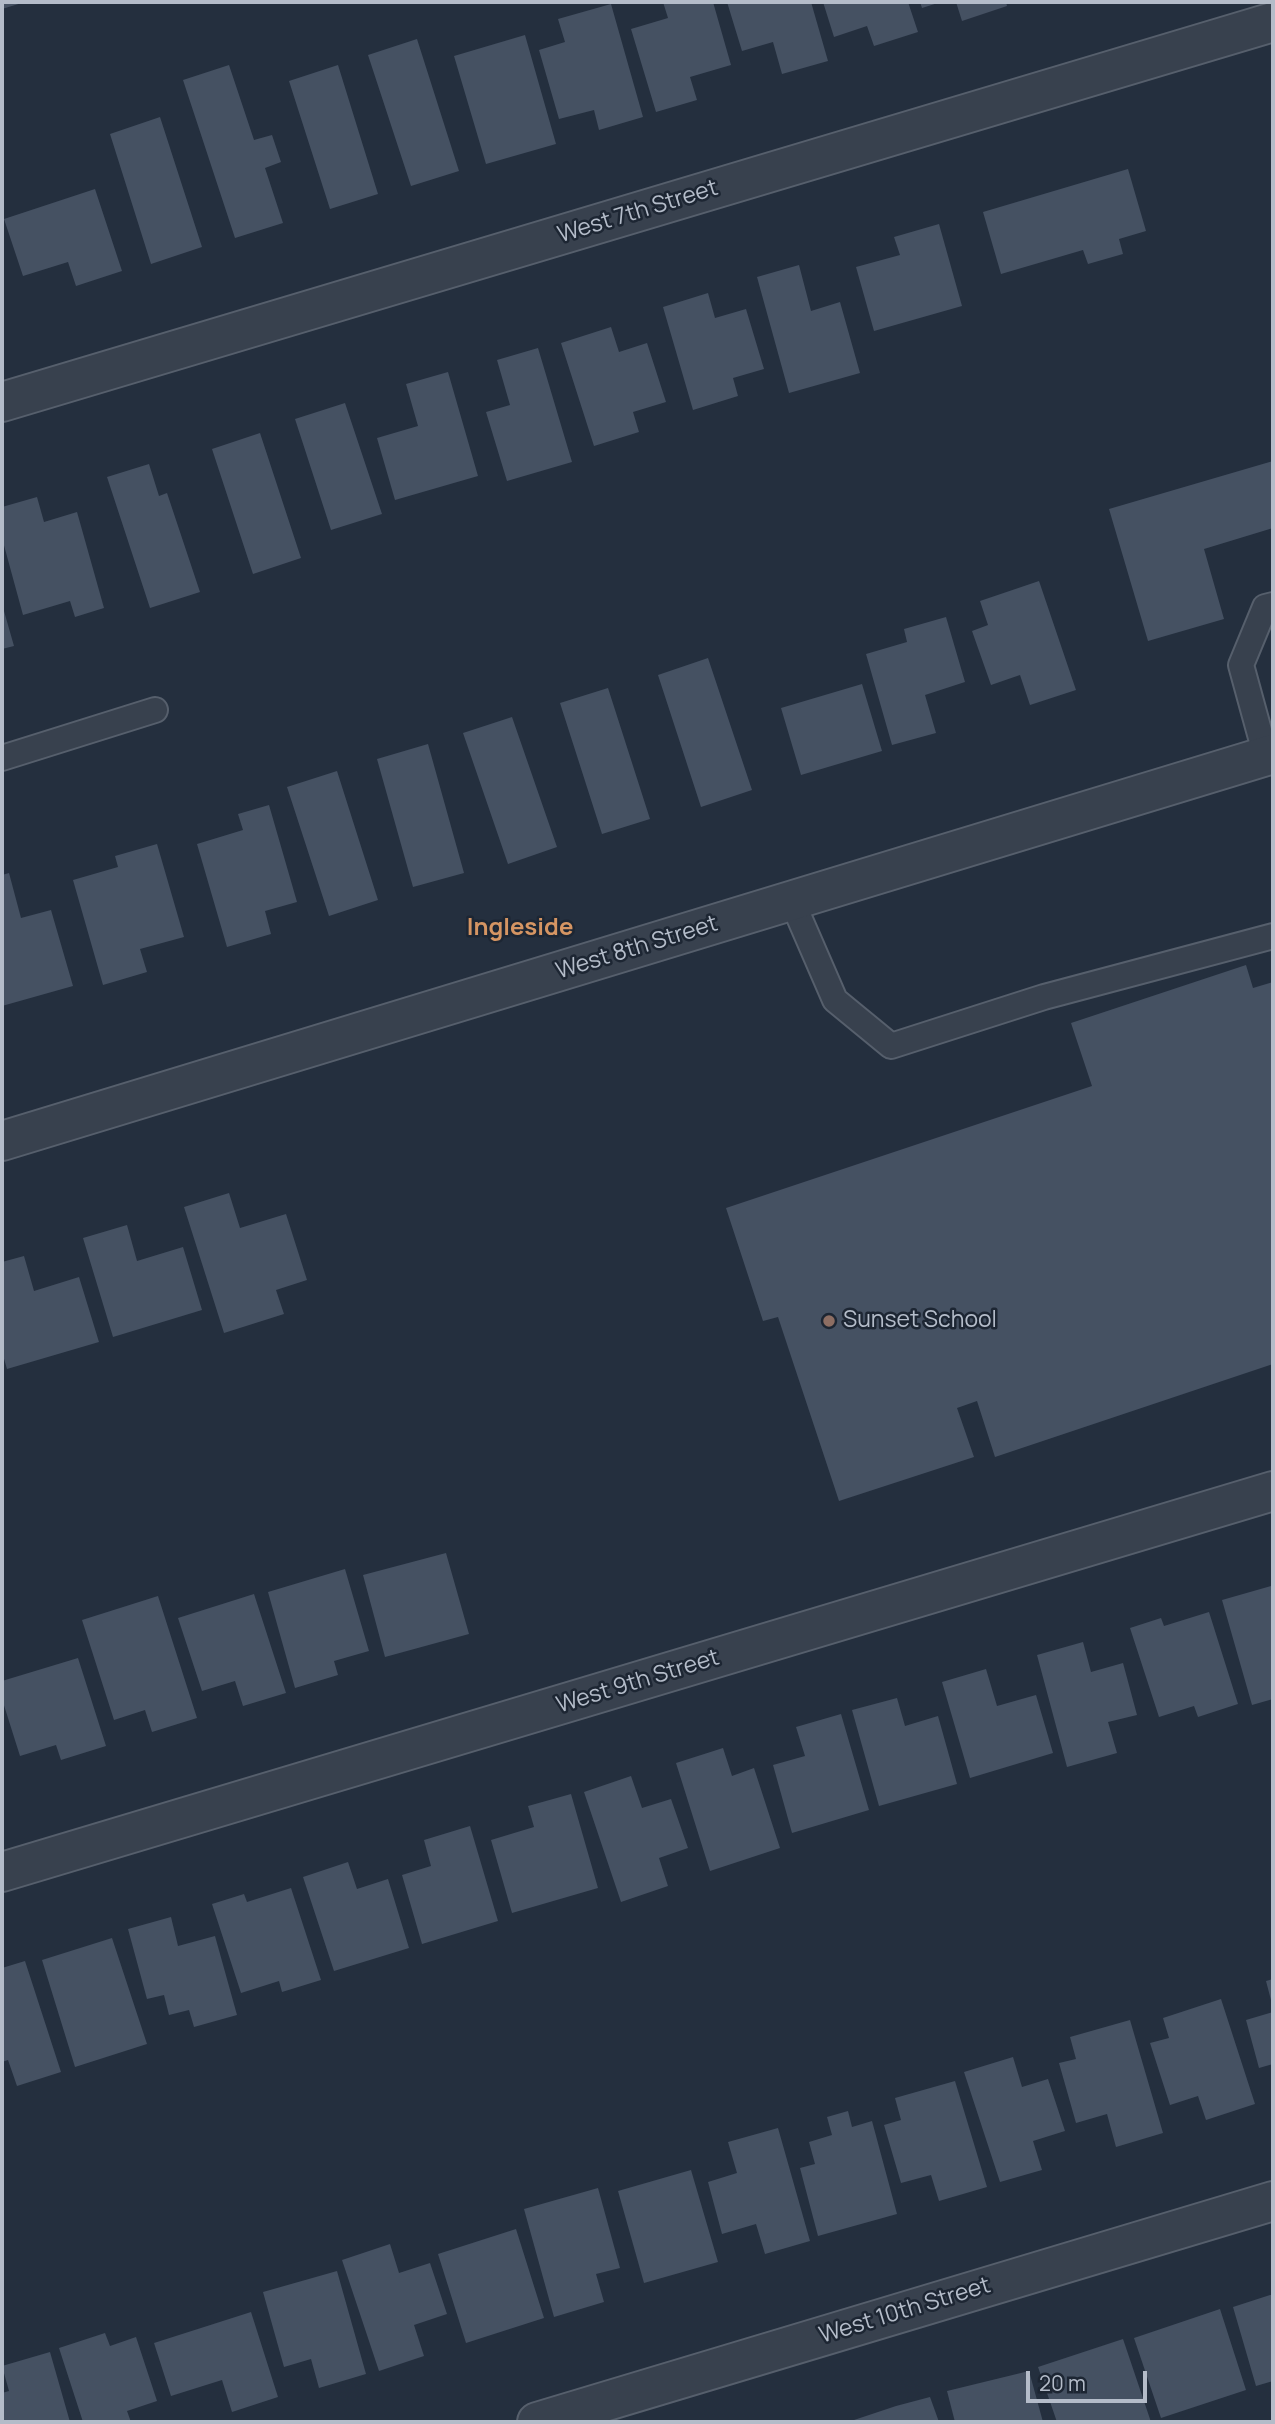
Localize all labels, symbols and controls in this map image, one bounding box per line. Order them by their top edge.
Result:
street label: West 7th Street [555,175,721,249]
street label: West 8th Street [553,910,721,986]
district label: Ingleside [467,914,573,942]
place label: Sunset School [843,1307,997,1335]
marker: Sunset School [821,1313,837,1329]
street label: West 9th Street [553,1644,723,1720]
street label: West 10th Street [816,2272,994,2350]
scale bar [1030,2358,1151,2402]
text: 20 m [1039,2369,1086,2397]

